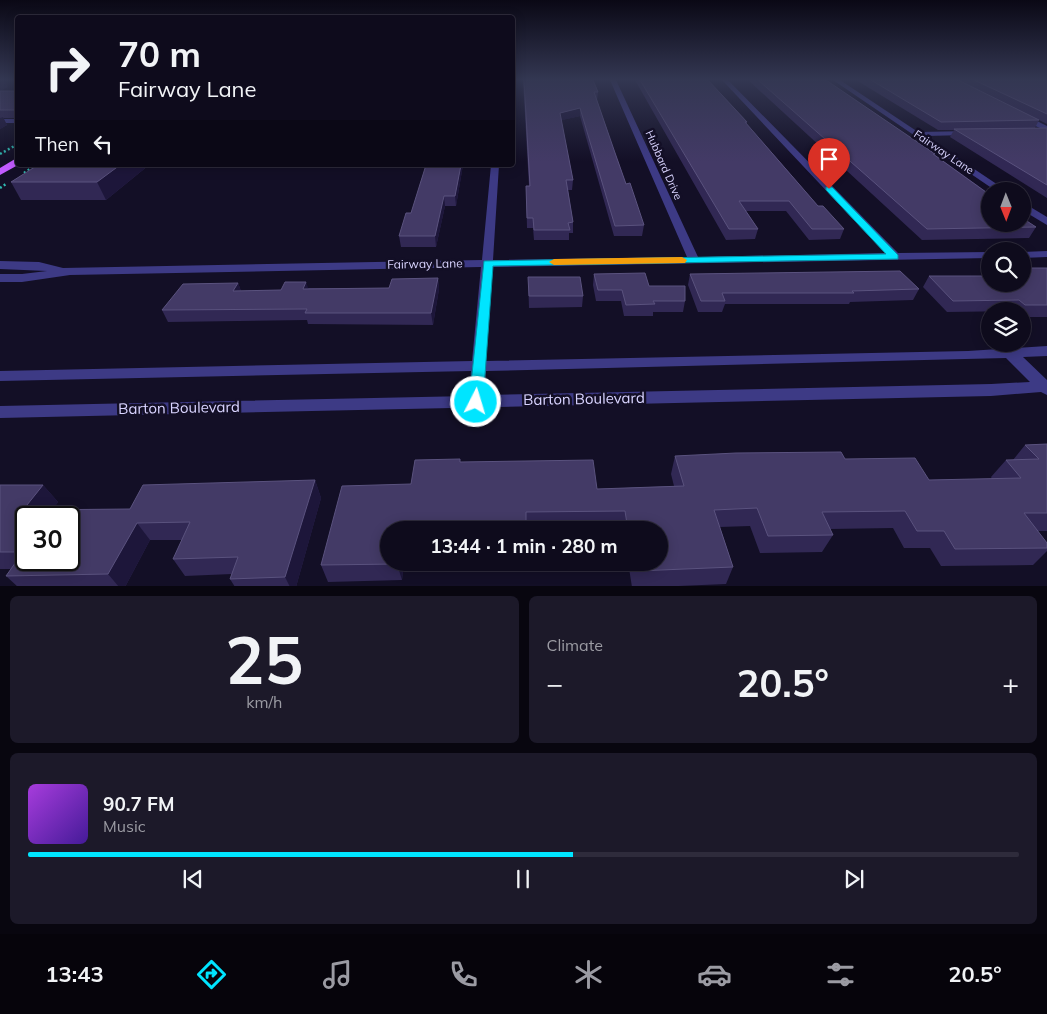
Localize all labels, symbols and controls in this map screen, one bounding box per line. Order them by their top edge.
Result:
text: 70 m [118,32,201,76]
icon: right [35,35,100,100]
text: Fairway Lane [118,75,256,103]
street label: Fairway Lane [911,127,977,177]
street label: Hubbard Drive [642,128,686,202]
icon: left [89,130,117,158]
text: Then [35,132,79,156]
pin [808,138,850,189]
icon: arrive [815,145,843,173]
north arrow [981,182,1031,232]
map controls [981,182,1031,352]
button: search [981,242,1031,292]
street label: Fairway Lane [387,255,463,272]
button: layers [981,302,1031,352]
position arrow [449,375,501,427]
street label: Barton Boulevard [523,388,645,409]
street label: Barton Boulevard [118,397,240,418]
speed limit sign: 30 [15,506,80,571]
text: 13:44 · 1 min · 280 m [430,534,618,558]
text: 25 [225,619,303,700]
text: Climate [547,635,603,655]
text: 20.5° [737,659,829,707]
text: − [547,666,563,701]
text: + [1002,666,1019,701]
text: km/h [246,692,282,712]
text: 90.7 FM [103,792,175,816]
text: Music [103,816,146,836]
icon: previous [179,865,207,893]
icon: pause [509,865,537,893]
icon: next [840,865,868,893]
icon: directions [194,957,229,992]
icon: music [320,957,355,992]
icon: phone [446,957,481,992]
icon: climate [571,957,606,992]
icon: car [697,957,732,992]
icon: filters [823,957,858,992]
text: 13:43 [45,960,104,988]
text: 20.5° [948,960,1002,988]

